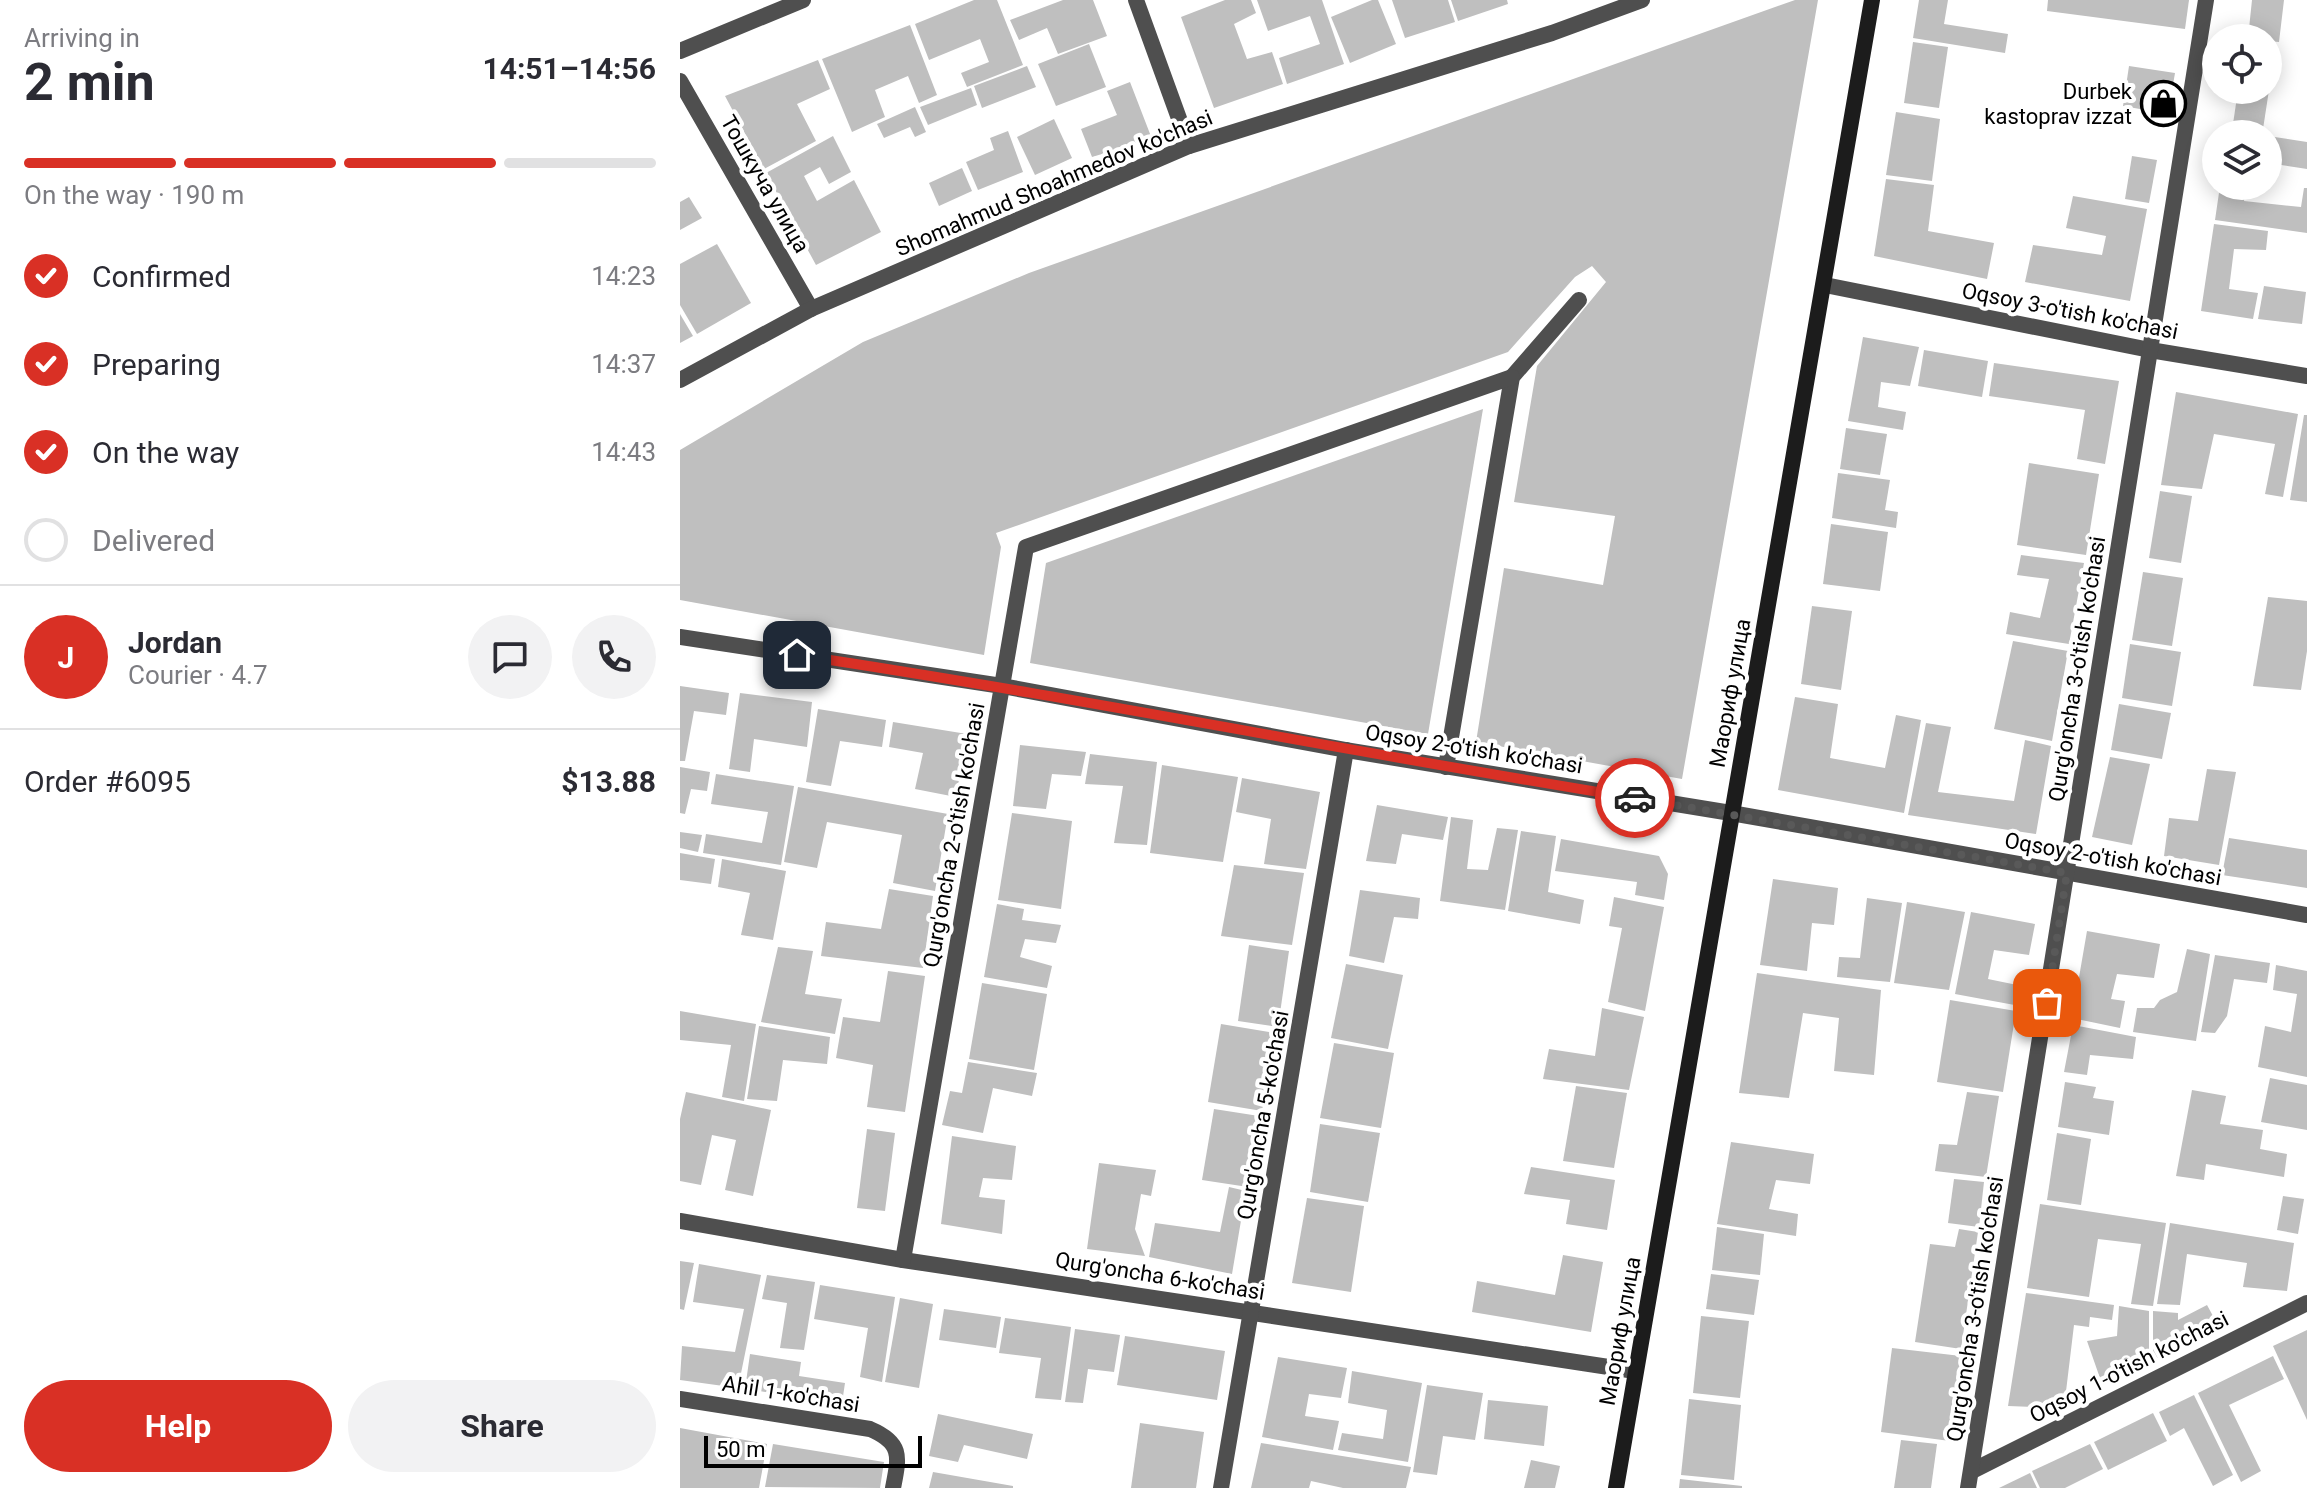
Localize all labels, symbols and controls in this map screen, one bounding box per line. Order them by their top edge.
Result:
text: Arriving in [24,23,140,53]
map controls [2202,24,2282,200]
button: locate [2202,24,2282,104]
text: 14:51–14:56 [482,51,656,86]
text: 2 min [24,52,155,113]
place label: Durbek kastoprav izzat [1984,79,2133,129]
shop icon: Durbek kastoprav izzat [2139,80,2187,128]
street label: Shomahmud Shoahmedov ko'chasi [892,105,1216,261]
street label: Тошкуча улица [716,111,814,257]
button: layers [2202,120,2282,200]
text: On the way · 190 m [24,180,244,210]
icon: check [24,254,68,298]
text: Confirmed [92,259,231,294]
text: 14:23 [591,261,656,291]
street label: Oqsoy 3-o'tish ko'chasi [1960,278,2180,344]
icon: check [24,342,68,386]
text: Preparing [92,347,221,382]
text: 14:37 [591,349,656,379]
icon: check [24,430,68,474]
text: On the way [92,435,239,470]
text: 14:43 [591,437,656,467]
text: Delivered [92,523,215,558]
street label: Qurg'oncha 3-o'tish ko'chasi [2044,534,2110,804]
button: chat [468,615,552,699]
button: phone [572,615,656,699]
street label: Маориф улица [1705,617,1755,769]
pin [763,621,831,689]
text: Jordan [128,625,222,660]
icon: home [775,633,819,677]
text: J [58,640,74,675]
text: Courier · 4.7 [128,660,268,690]
street label: Qurg'oncha 2-o'tish ko'chasi [918,701,990,969]
street label: Oqsoy 2-o'tish ko'chasi [1363,719,1585,779]
courier [1595,758,1675,838]
text: Order #6095 [24,764,191,799]
text: $13.88 [561,764,656,799]
icon: car [1613,776,1657,820]
street label: Oqsoy 2-o'tish ko'chasi [2003,828,2223,890]
pin [2013,969,2081,1037]
icon: bag [2025,981,2069,1025]
street label: Qurg'oncha 5-ko'chasi [1232,1008,1294,1222]
street label: Qurg'oncha 3-o'tish ko'chasi [1942,1174,2008,1444]
street label: Qurg'oncha 6-ko'chasi [1053,1247,1267,1305]
street label: Маориф улица [1595,1255,1645,1407]
street label: Oqsoy 1-o'tish ko'chasi [2025,1306,2233,1428]
street label: Ahil 1-ko'chasi [720,1371,862,1417]
button: Help [24,1380,332,1472]
button: Share [348,1380,656,1472]
scale bar [704,1432,922,1468]
text: 50 m [716,1437,765,1462]

